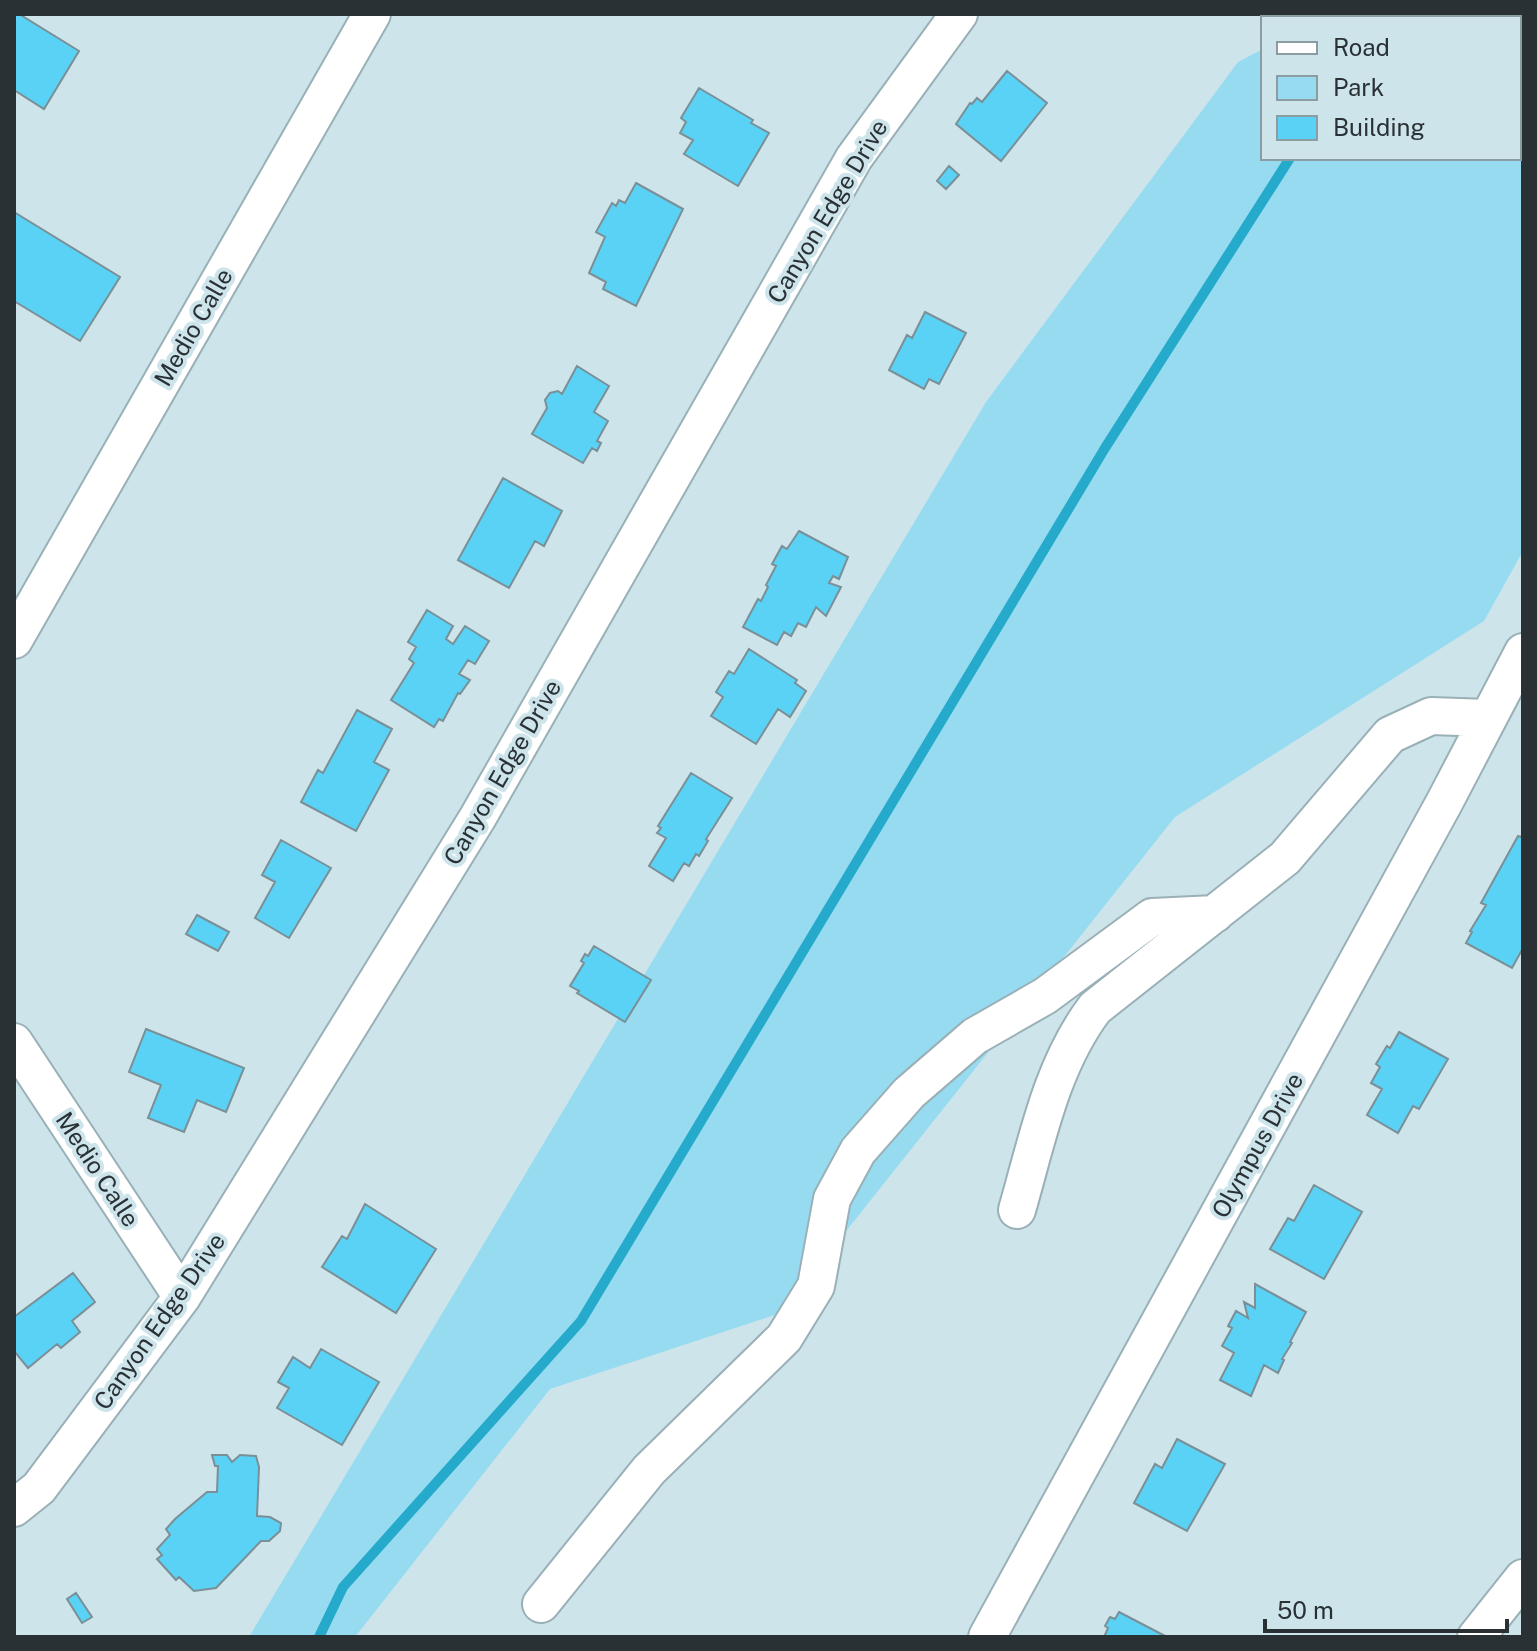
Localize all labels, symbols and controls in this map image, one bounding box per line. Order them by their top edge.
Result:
legend [1261,16,1521,160]
text: Road [1333,33,1390,61]
text: Park [1333,73,1384,101]
text: Building [1333,113,1425,141]
street label: Canyon Edge Drive [761,114,893,308]
street label: Medio Calle [148,263,238,391]
street label: Canyon Edge Drive [438,674,566,870]
street label: Olympus Drive [1206,1068,1308,1222]
street label: Medio Calle [51,1106,145,1232]
street label: Canyon Edge Drive [88,1227,230,1415]
scale bar [1265,1583,1507,1633]
text: 50 m [1277,1596,1334,1624]

